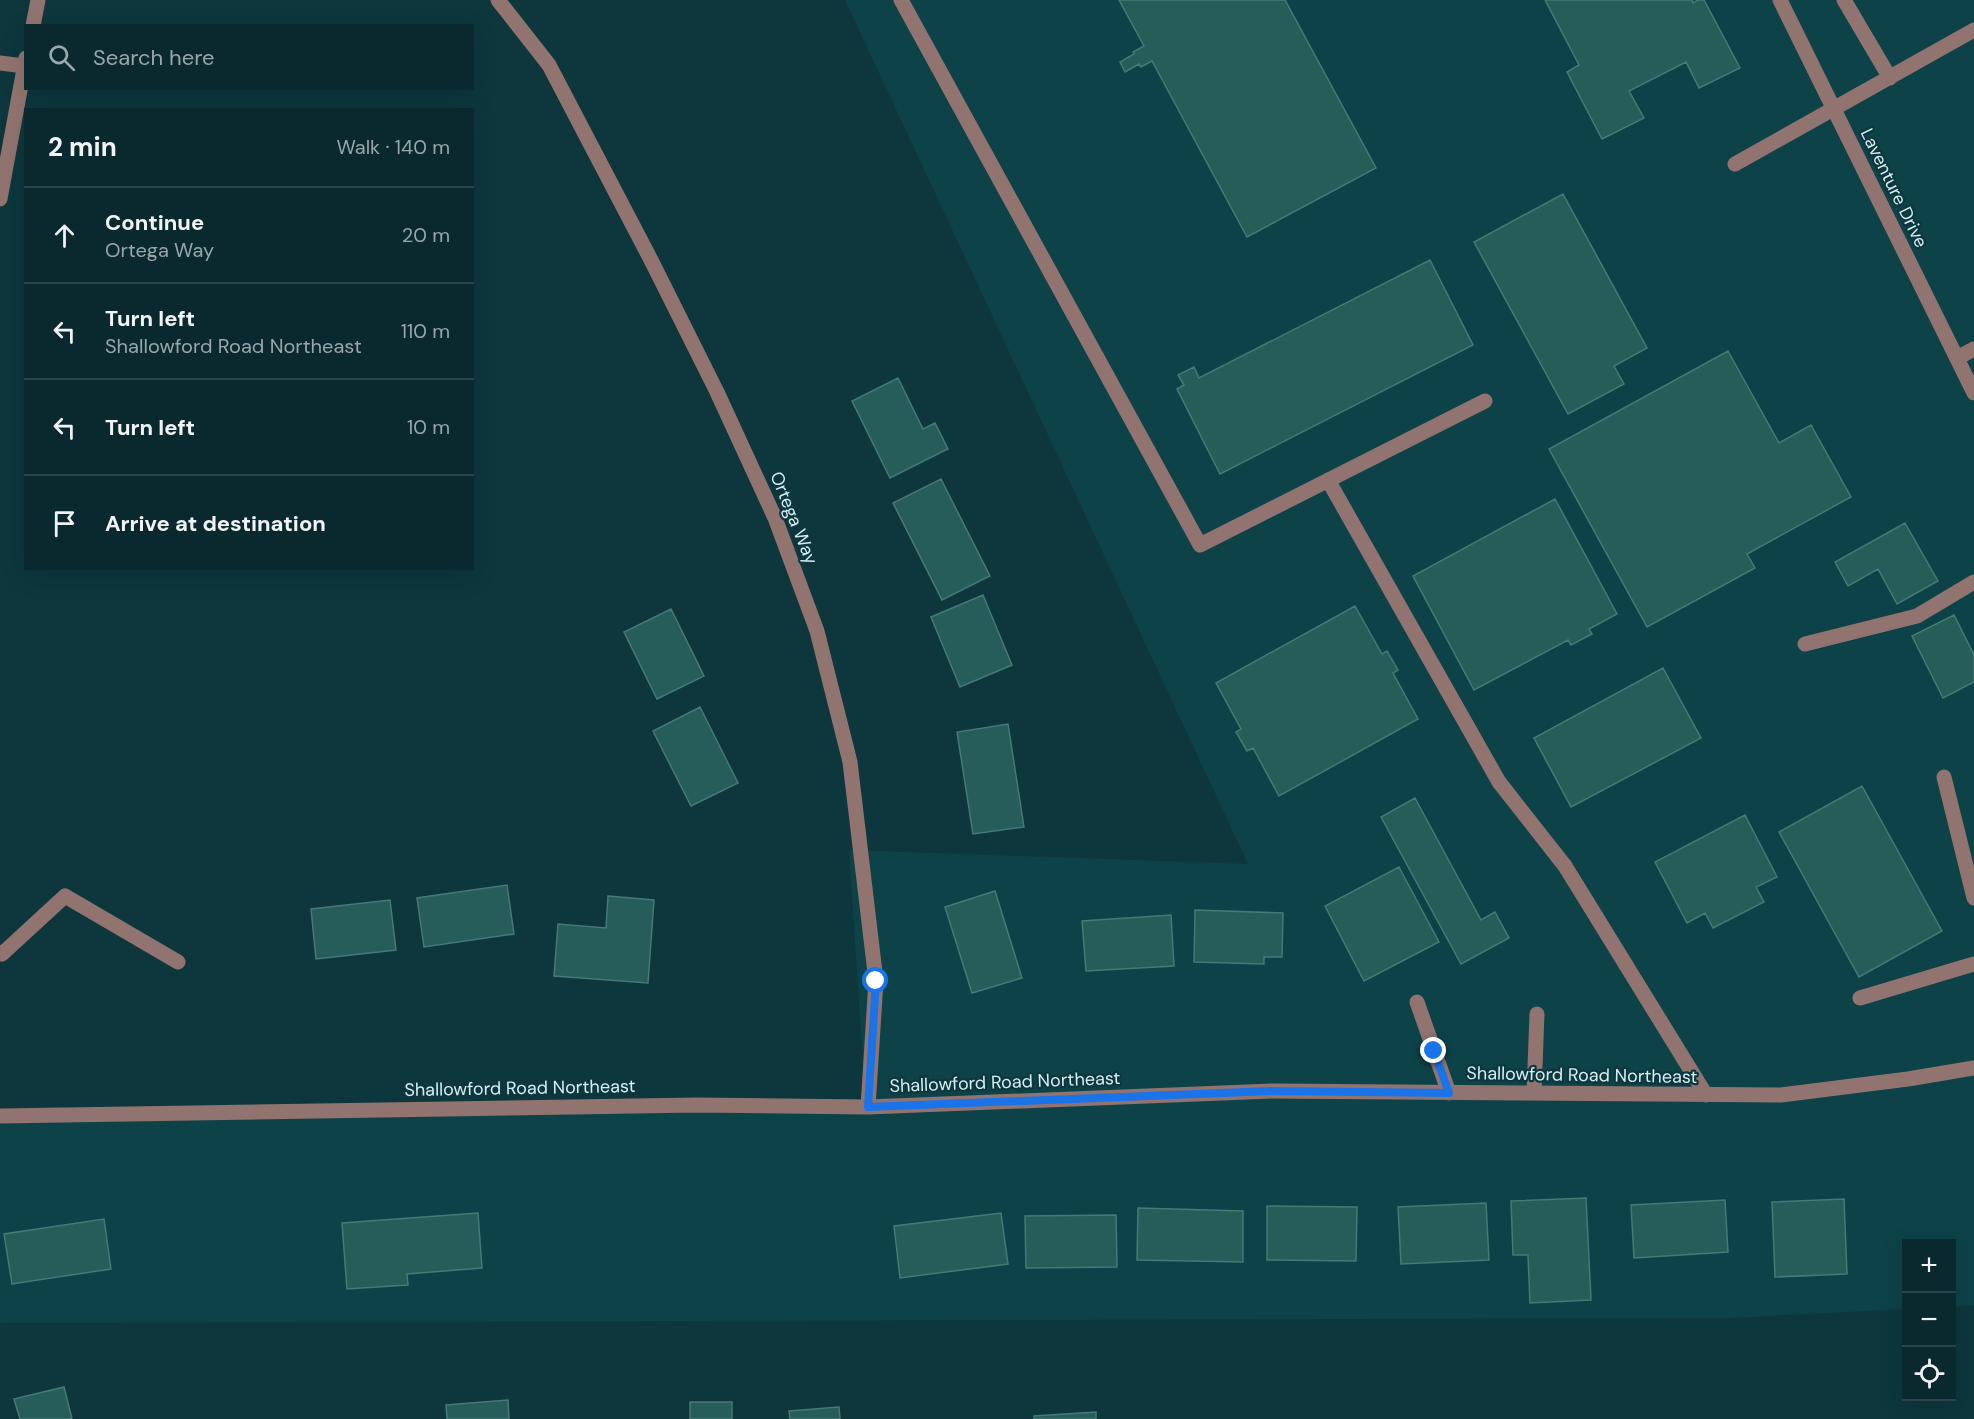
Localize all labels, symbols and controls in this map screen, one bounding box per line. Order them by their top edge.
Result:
search box [24,24,474,90]
icon: search [45,41,78,74]
text: Search here [93,43,214,72]
street label: Laventure Drive [1855,124,1933,252]
text: 2 min [48,130,117,164]
text: Walk · 140 m [336,134,450,160]
text: Continue [105,208,204,237]
icon: ahead [48,219,81,252]
text: 20 m [402,222,450,248]
text: Ortega Way [105,237,214,263]
text: Turn left [105,304,195,333]
icon: left [48,315,81,348]
text: 110 m [401,318,450,344]
text: Shallowford Road Northeast [105,333,362,359]
icon: left [48,411,81,444]
text: Turn left [105,413,195,442]
text: 10 m [407,414,450,440]
street label: Ortega Way [764,468,824,568]
icon: arrive [48,507,81,540]
text: Arrive at destination [105,509,326,538]
route start [862,967,888,993]
route end [1420,1037,1446,1063]
street label: Shallowford Road Northeast [1466,1061,1698,1089]
street label: Shallowford Road Northeast [889,1066,1121,1098]
street label: Shallowford Road Northeast [404,1074,636,1102]
map controls [1902,1239,1956,1401]
button: + [1902,1239,1956,1293]
button: − [1902,1293,1956,1347]
button: locate [1902,1347,1956,1401]

